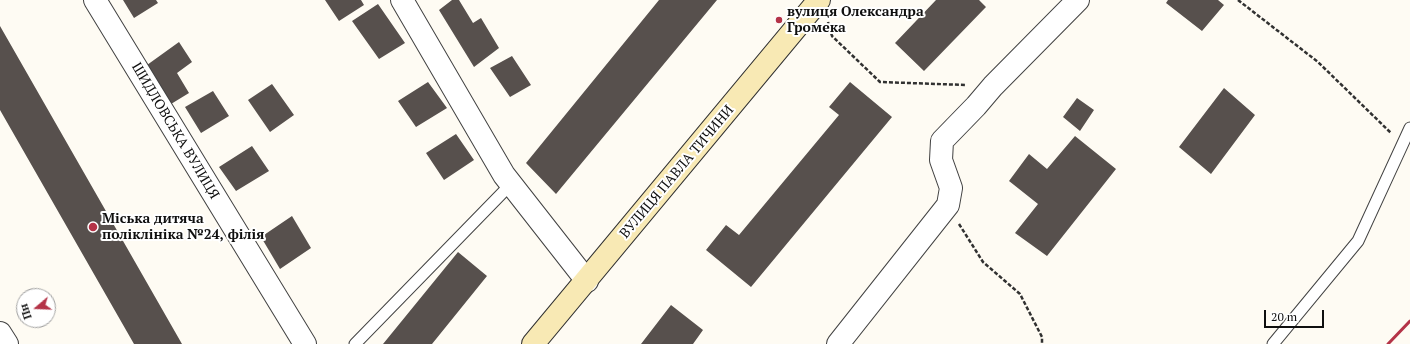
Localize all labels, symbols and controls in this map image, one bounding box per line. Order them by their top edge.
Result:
place label: вулиця Олександра Громека [787,4,924,36]
marker: вулиця Олександра Громека [774,15,784,25]
street label: ШИДЛОВСЬКА ВУЛИЦЯ [128,60,222,202]
street label: ВУЛИЦЯ ПАВЛА ТИЧИНИ [616,102,738,242]
place label: Міська дитяча поліклініка №24, філія [102,211,264,244]
marker: Міська дитяча поліклініка №24, філія [87,221,99,233]
north arrow [16,288,56,328]
text: Пн [16,302,35,321]
scale bar [1266,302,1326,328]
text: 20 m [1271,309,1297,324]

